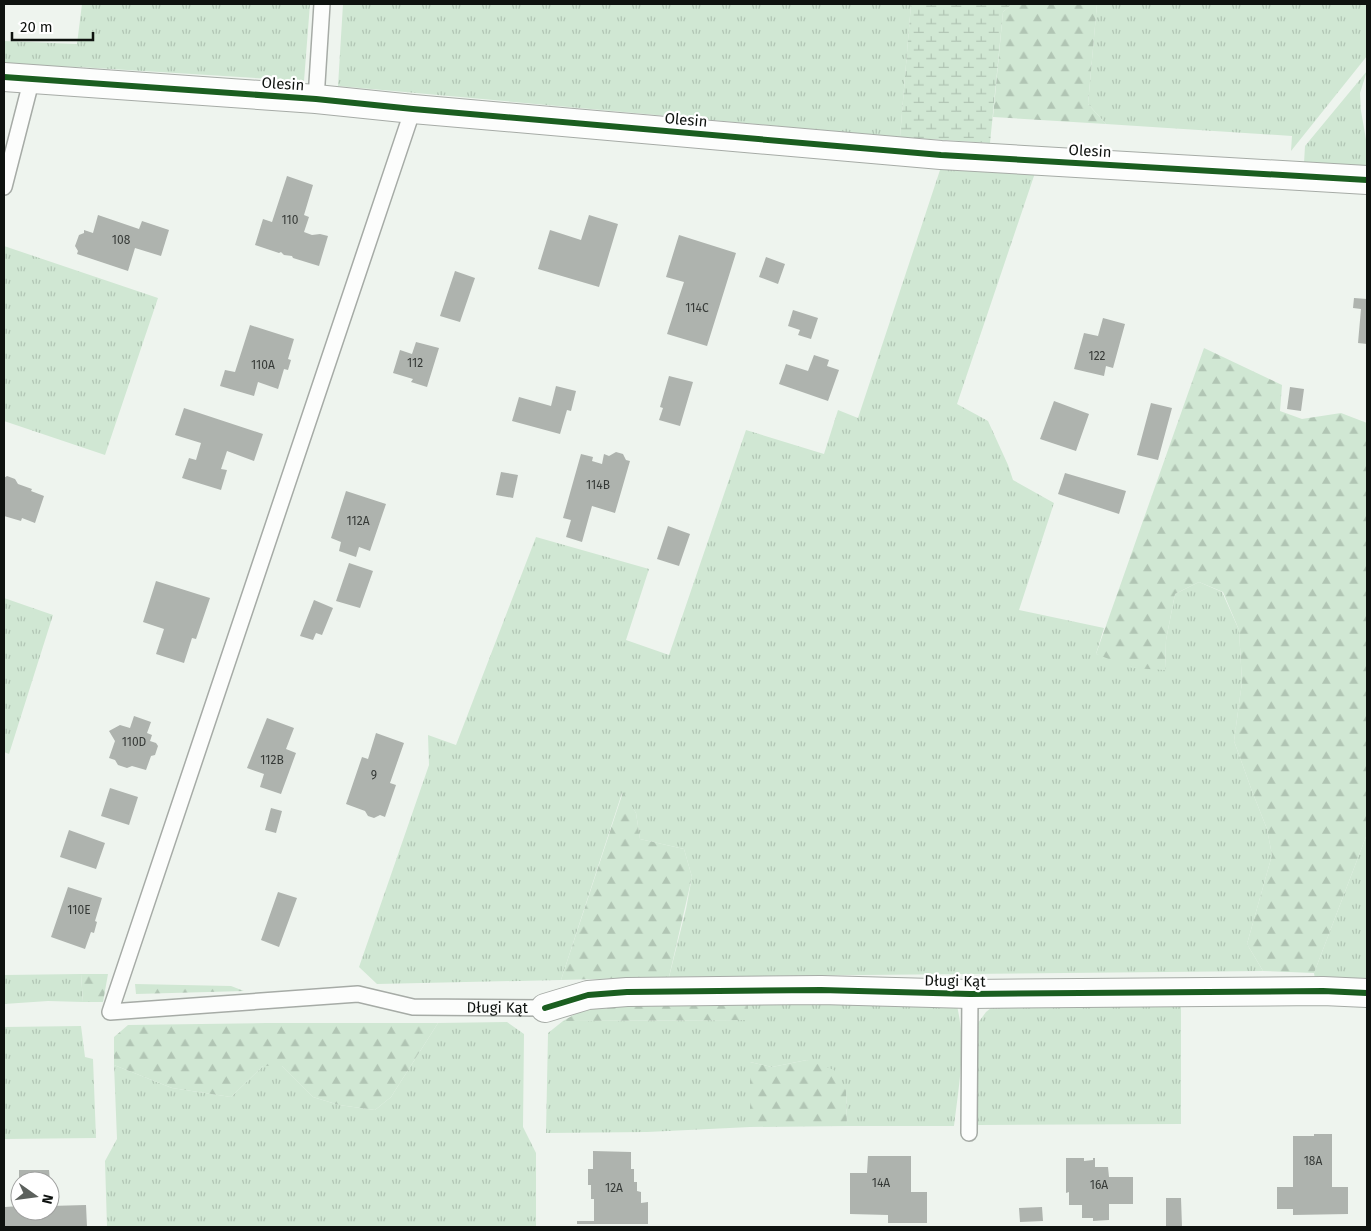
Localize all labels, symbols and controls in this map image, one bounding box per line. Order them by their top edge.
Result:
scale bar [12,10,94,42]
text: 20 m [20,18,53,36]
street label: Olesin [261,74,305,94]
street label: Olesin [664,109,708,131]
street label: Olesin [1068,141,1112,161]
house number: 110 [282,213,299,227]
house number: 108 [112,233,131,247]
house number: 114C [685,301,709,315]
house number: 122 [1088,349,1106,363]
house number: 112 [407,356,423,370]
house number: 110A [251,358,275,372]
house number: 114B [586,478,610,492]
house number: 112A [346,514,370,528]
house number: 110D [122,735,147,749]
house number: 112B [260,753,284,767]
house number: 9 [371,768,377,782]
house number: 110E [67,903,91,917]
street label: Długi Kąt [924,971,986,991]
street label: Długi Kąt [467,998,529,1017]
house number: 18A [1304,1154,1322,1168]
north arrow [10,1171,60,1221]
house number: 14A [872,1176,890,1190]
house number: 16A [1090,1178,1108,1192]
house number: 12A [605,1181,623,1195]
text: N [38,1192,57,1206]

